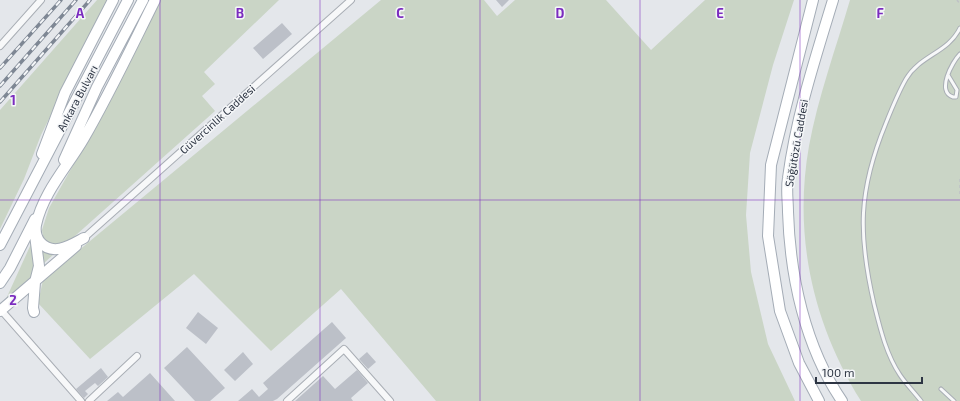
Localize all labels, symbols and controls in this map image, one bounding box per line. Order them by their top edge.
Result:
text: A [76,5,85,21]
text: B [236,5,244,21]
text: C [396,5,404,21]
text: D [556,5,565,21]
text: E [716,5,724,21]
text: F [876,5,884,21]
street label: Ankara Bulvarı [54,63,100,133]
street label: Güvercinlik Caddesi [177,82,257,156]
text: 1 [10,92,16,108]
street label: Söğütözü Caddesi [782,98,810,188]
text: 2 [9,292,17,308]
scale bar [816,359,922,385]
text: 100 m [822,365,854,379]

